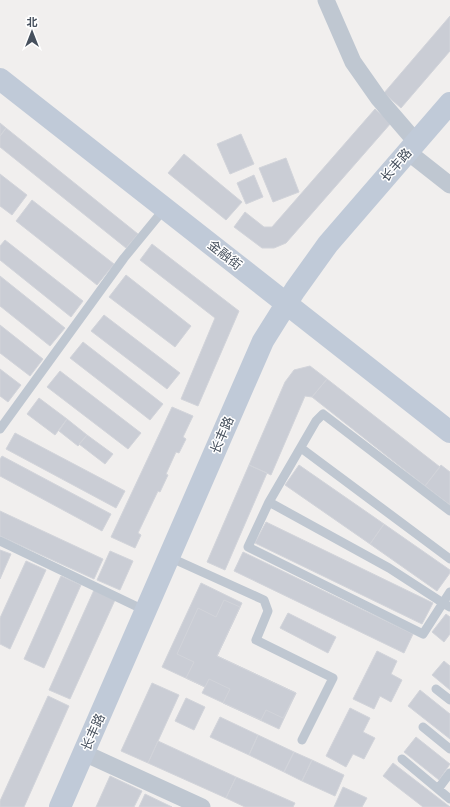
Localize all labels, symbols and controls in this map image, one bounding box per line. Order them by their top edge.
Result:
north arrow [12,12,52,52]
text: 北 [27,15,38,29]
street label: 长丰路 [377,145,415,185]
street label: 金融街 [204,236,246,274]
street label: 长丰路 [207,414,237,456]
street label: 长丰路 [77,711,109,753]

